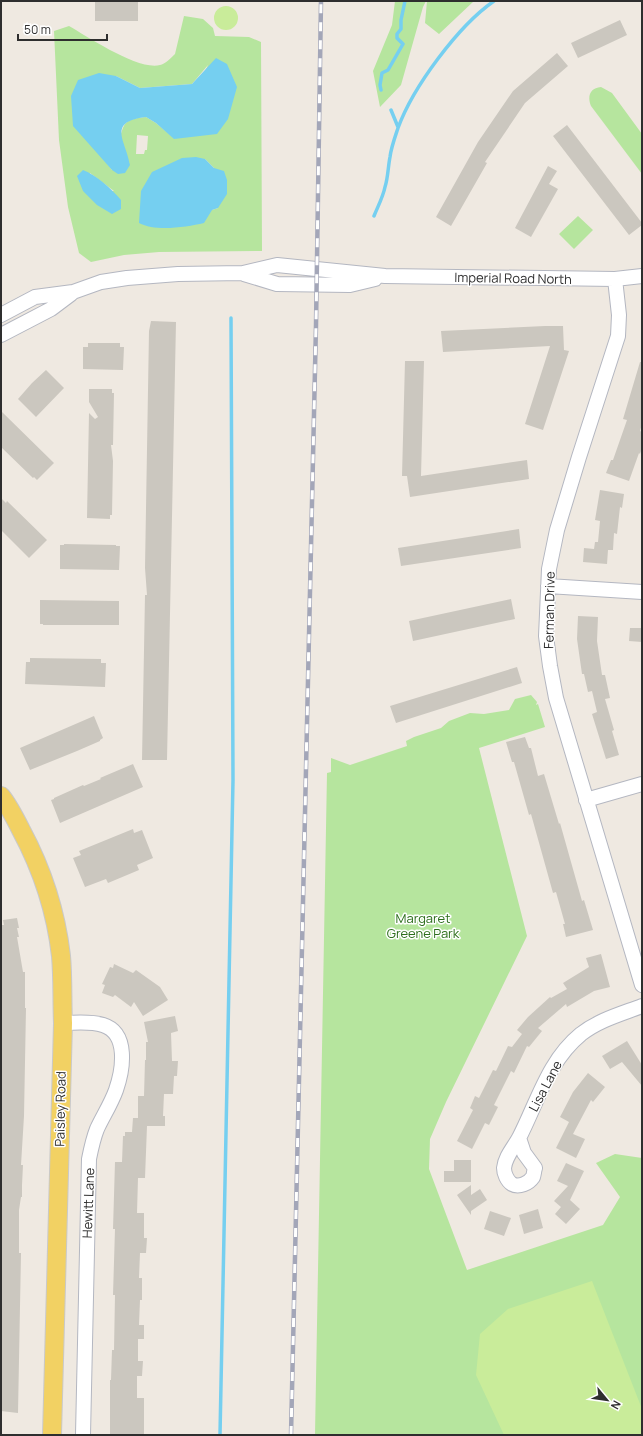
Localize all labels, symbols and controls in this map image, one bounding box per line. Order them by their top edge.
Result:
scale bar [18,16,107,42]
text: 50 m [24,21,51,38]
street label: Imperial Road North [454,268,572,288]
street label: Ferman Drive [539,571,559,649]
park label: Margaret Greene Park [387,909,460,942]
street label: Lisa Lane [524,1057,566,1115]
street label: Paisley Road [50,1071,70,1147]
street label: Hewitt Lane [78,1167,98,1239]
north arrow [587,1380,627,1420]
text: N [608,1398,625,1412]

